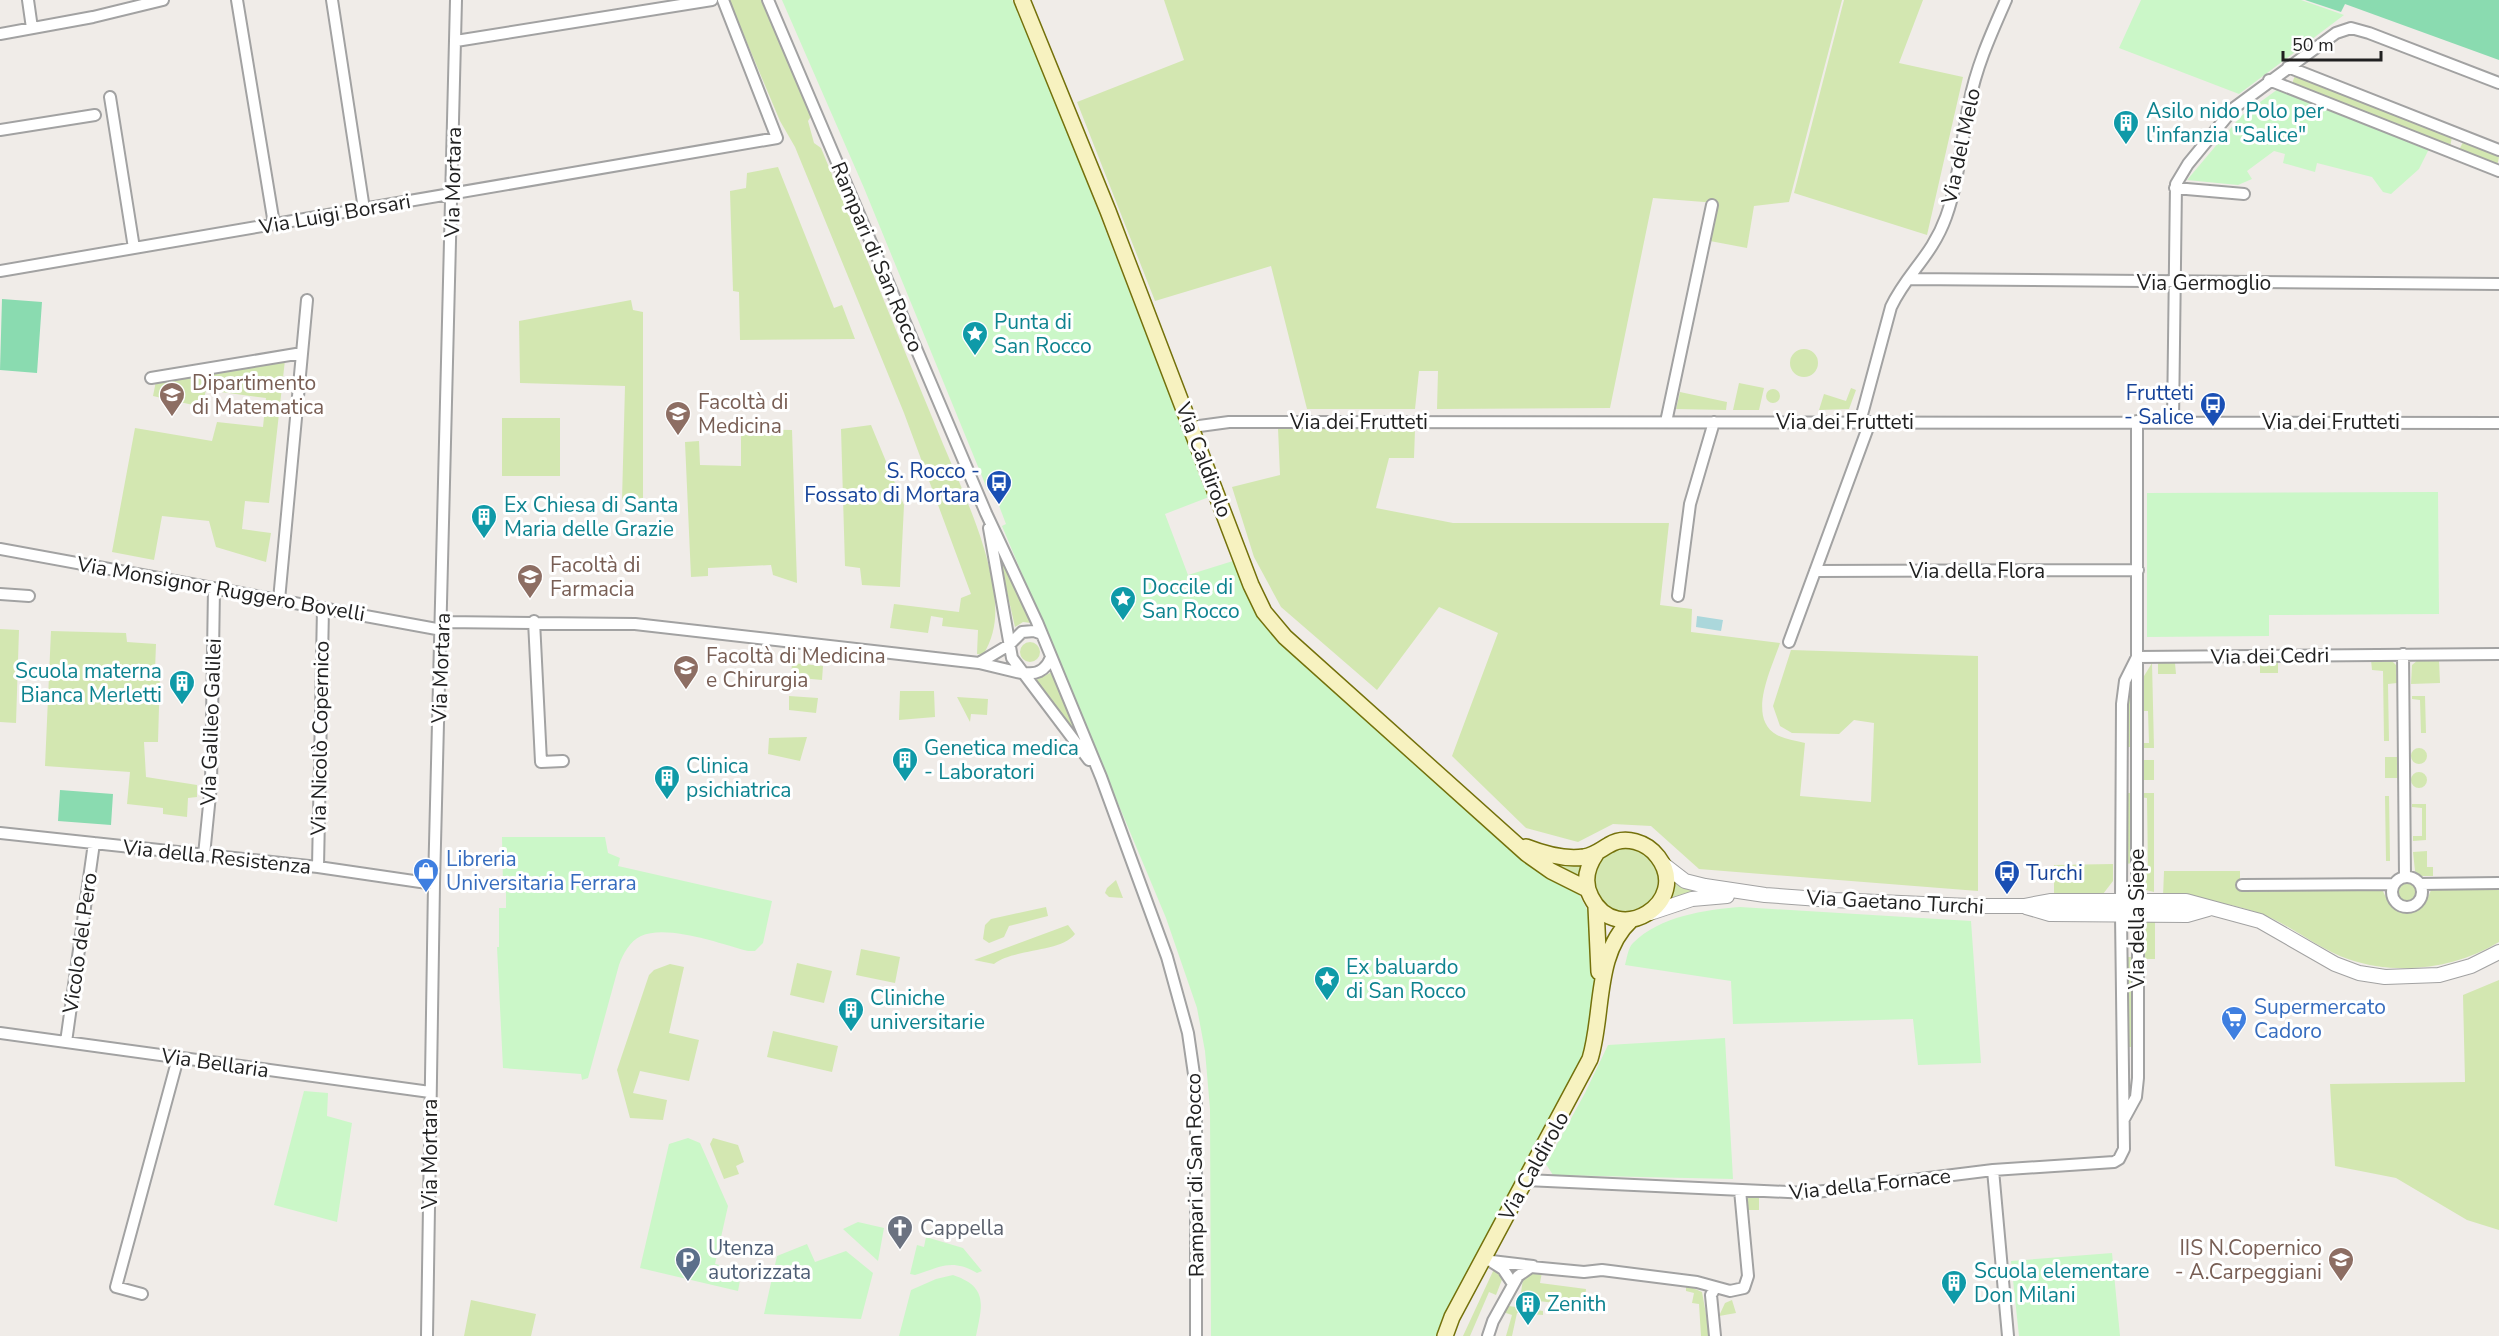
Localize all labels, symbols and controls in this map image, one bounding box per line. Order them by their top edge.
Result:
scale bar [2283,24,2380,62]
text: 50 m [2292,33,2334,57]
street label: Via del Melo [1935,85,1987,208]
place label: Asilo nido Polo per l'infanzia "Salice" [2146,97,2325,149]
building icon: Asilo nido Polo per l'infanzia "Salice" [2111,108,2141,146]
street label: Via Mortara [438,126,468,239]
street label: Rampari di San Rocco [824,157,930,357]
street label: Via Luigi Borsari [256,187,413,241]
street label: Via Germoglio [2136,269,2271,297]
place label: Punta di San Rocco [994,308,1092,360]
place icon: Punta di San Rocco [960,319,990,357]
place label: Dipartimento di Matematica [192,369,324,421]
place label: Frutteti - Salice [2124,379,2194,431]
school or university icon: Dipartimento di Matematica [157,380,187,418]
place label: Facoltà di Medicina [698,388,788,440]
bus stop icon: Frutteti - Salice [2198,390,2228,428]
street label: Via Caldirolo [1169,398,1239,521]
school or university icon: Facoltà di Medicina [663,399,693,437]
street label: Via dei Frutteti [1289,408,1428,436]
street label: Via dei Frutteti [1775,408,1914,436]
street label: Via dei Frutteti [2261,408,2400,436]
place label: S. Rocco - Fossato di Mortara [804,457,980,509]
bus stop icon: S. Rocco - Fossato di Mortara [984,468,1014,506]
place label: Ex Chiesa di Santa Maria delle Grazie [504,491,678,543]
building icon: Ex Chiesa di Santa Maria delle Grazie [469,502,499,540]
street label: Via Monsignor Ruggero Bovelli [74,550,367,628]
place label: Facoltà di Farmacia [550,551,640,603]
street label: Via della Flora [1908,557,2045,585]
school or university icon: Facoltà di Farmacia [515,562,545,600]
place label: Doccile di San Rocco [1142,573,1240,625]
place icon: Doccile di San Rocco [1108,584,1138,622]
street label: Via Mortara [425,612,457,725]
street label: Via Galileo Galilei [194,638,228,807]
street label: Via Nicolò Copernico [304,640,336,837]
street label: Via dei Cedri [2209,641,2330,671]
place label: Facoltà di Medicina e Chirurgia [706,642,886,694]
school or university icon: Facoltà di Medicina e Chirurgia [671,653,701,691]
place label: Scuola materna Bianca Merletti [15,657,162,709]
building icon: Scuola materna Bianca Merletti [167,668,197,706]
place label: Genetica medica - Laboratori [924,734,1079,786]
building icon: Genetica medica - Laboratori [890,745,920,783]
place label: Clinica psichiatrica [686,752,791,804]
building icon: Clinica psichiatrica [652,763,682,801]
street label: Via della Resistenza [120,833,313,881]
place label: Libreria Universitaria Ferrara [446,845,637,897]
street label: Via della Siepe [2123,849,2151,990]
shop icon: Libreria Universitaria Ferrara [411,856,441,894]
bus stop icon: Turchi [1992,858,2022,896]
place label: Turchi [2026,859,2083,887]
street label: Vicolo del Pero [56,871,104,1016]
street label: Via Gaetano Turchi [1805,883,1984,921]
place label: Ex baluardo di San Rocco [1346,953,1466,1005]
place icon: Ex baluardo di San Rocco [1312,964,1342,1002]
place label: Cliniche universitarie [870,984,985,1036]
place label: Supermercato Cadoro [2254,993,2386,1045]
building icon: Cliniche universitarie [836,995,866,1033]
supermarket icon: Supermercato Cadoro [2219,1004,2249,1042]
street label: Via Bellaria [158,1041,271,1084]
street label: Rampari di San Rocco [1179,1073,1211,1277]
street label: Via Mortara [416,1099,444,1210]
street label: Via Caldirolo [1492,1106,1576,1227]
street label: Via della Fornace [1787,1162,1952,1207]
church icon: Cappella [885,1213,915,1251]
place label: Cappella [920,1214,1004,1242]
place label: Utenza autorizzata [708,1234,811,1286]
place label: IIS N.Copernico - A.Carpeggiani [2175,1234,2322,1286]
parking icon: Utenza autorizzata [673,1245,703,1283]
school or university icon: IIS N.Copernico - A.Carpeggiani [2326,1245,2356,1283]
place label: Scuola elementare Don Milani [1974,1257,2149,1309]
building icon: Scuola elementare Don Milani [1939,1268,1969,1306]
building icon: Zenith [1513,1289,1543,1327]
place label: Zenith [1547,1290,1606,1318]

